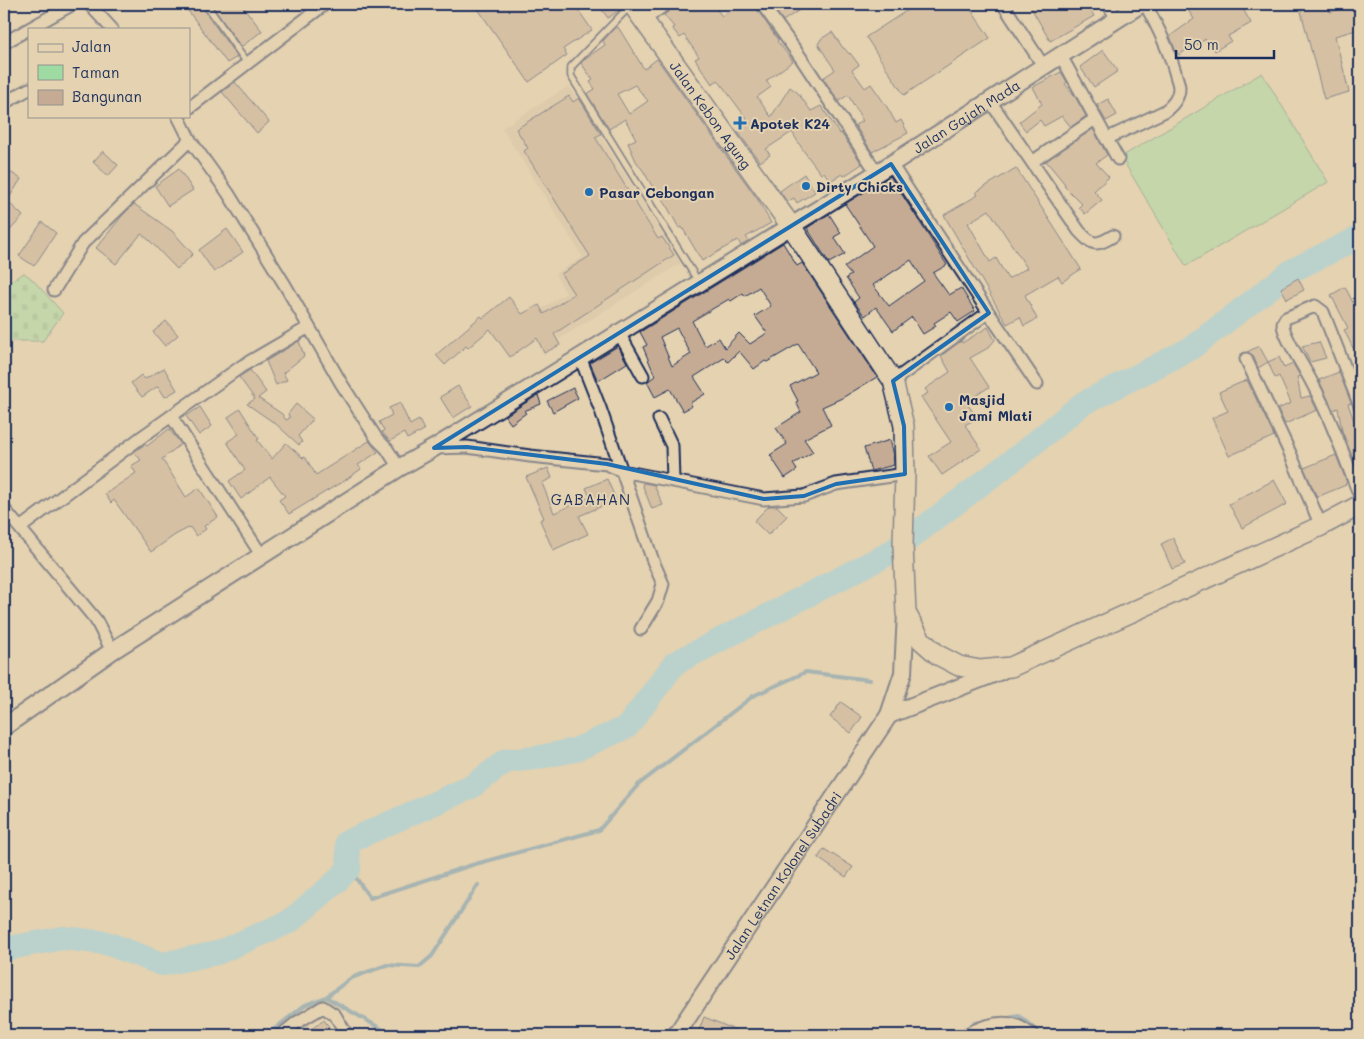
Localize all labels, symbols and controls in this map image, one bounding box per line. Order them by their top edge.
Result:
legend [28,28,190,118]
scale bar [1176,28,1274,60]
text: 50 m [1184,34,1219,54]
text: Jalan [72,36,111,56]
street label: Jalan Kebon Agung [666,57,756,173]
text: Taman [72,62,119,82]
street label: Jalan Gajah Mada [909,75,1023,157]
text: Bangunan [72,86,142,106]
place label: Apotek K24 [750,114,830,133]
marker: Apotek K24 [734,117,746,129]
place label: Dirty Chicks [816,177,903,196]
marker: Dirty Chicks [800,180,812,192]
place label: Pasar Cebongan [599,183,714,202]
marker: Pasar Cebongan [583,186,595,198]
place label: Masjid Jami Mlati [959,390,1032,425]
marker: Masjid Jami Mlati [943,401,955,413]
district label: GABAHAN [551,489,631,509]
street label: Jalan Letnan Kolonel Subadri [720,787,845,963]

